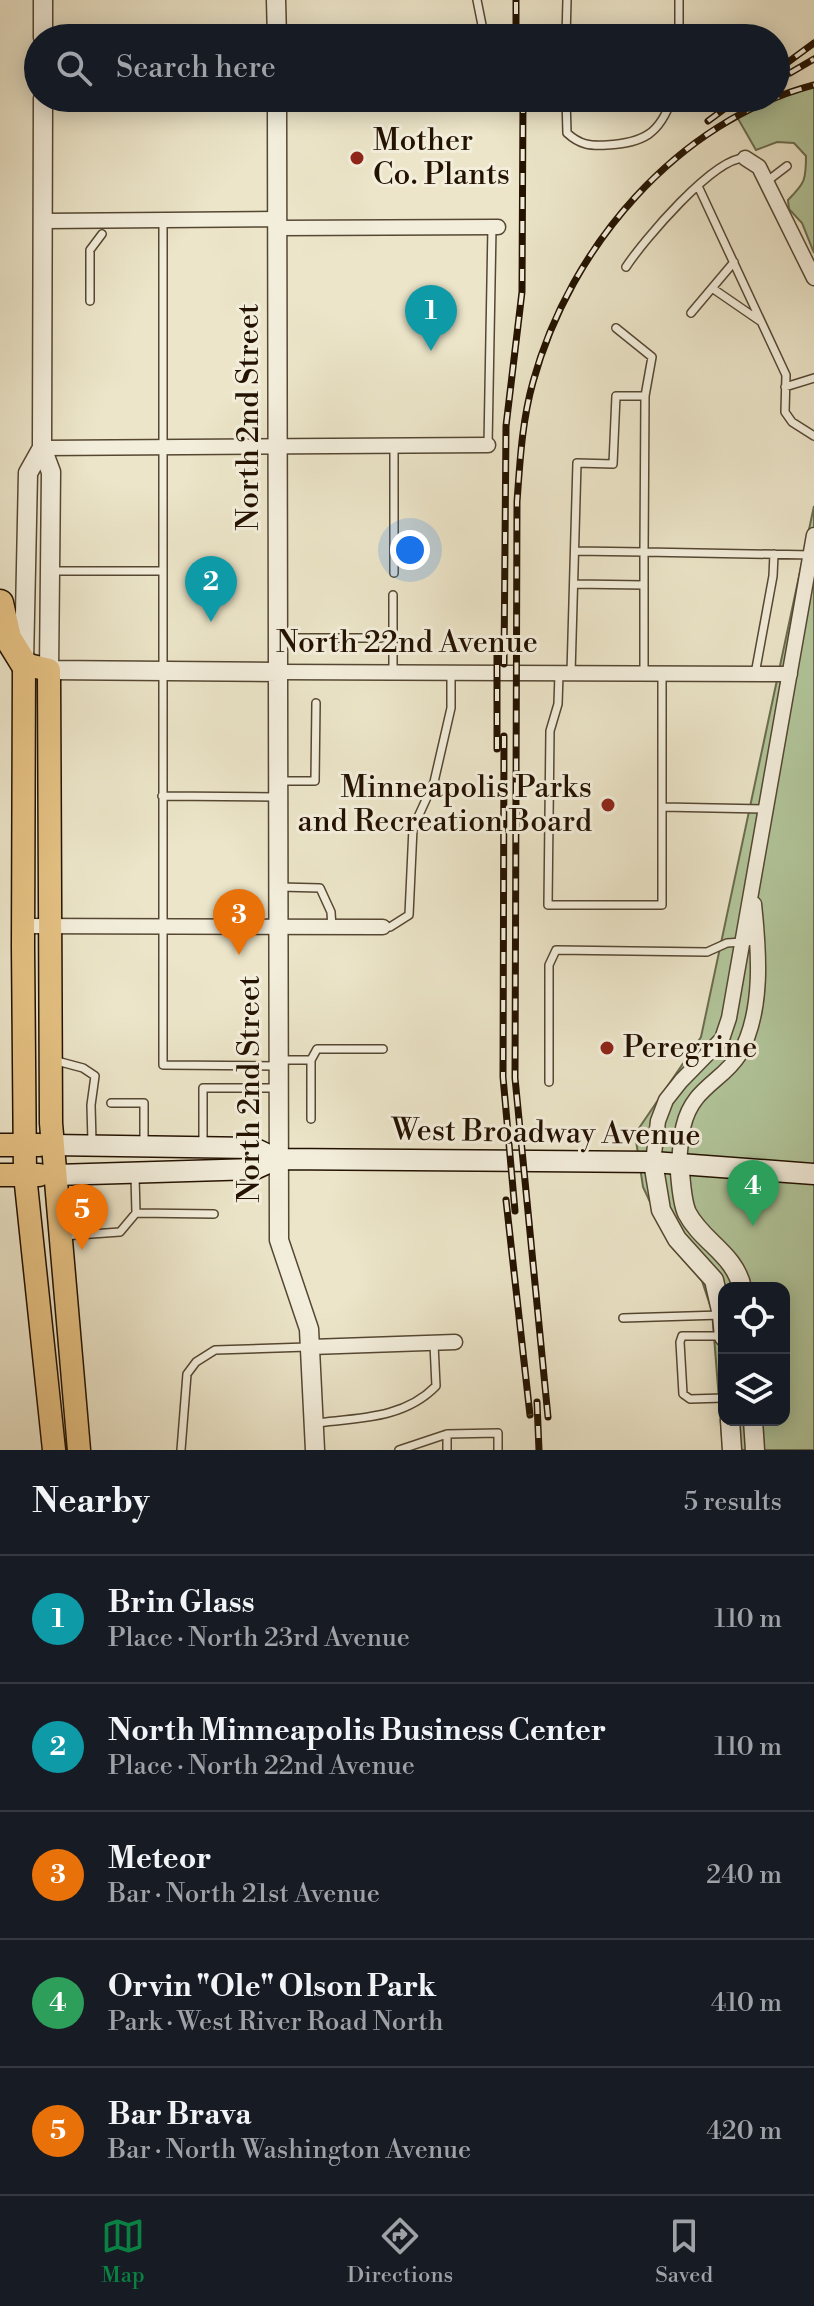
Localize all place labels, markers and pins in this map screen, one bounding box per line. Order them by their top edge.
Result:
place label: Mother Co. Plants [373,122,510,194]
marker: Mother Co. Plants [348,149,366,167]
pin: 1 [405,285,457,351]
pin: 2 [185,556,237,622]
place label: Minneapolis Parks and Recreation Board [298,769,592,841]
marker: Minneapolis Parks and Recreation Board [599,796,617,814]
pin: 3 [213,889,265,955]
place label: Peregrine [623,1029,757,1067]
marker: Peregrine [598,1039,616,1057]
pin: 4 [727,1160,779,1226]
pin: 5 [56,1184,108,1250]

